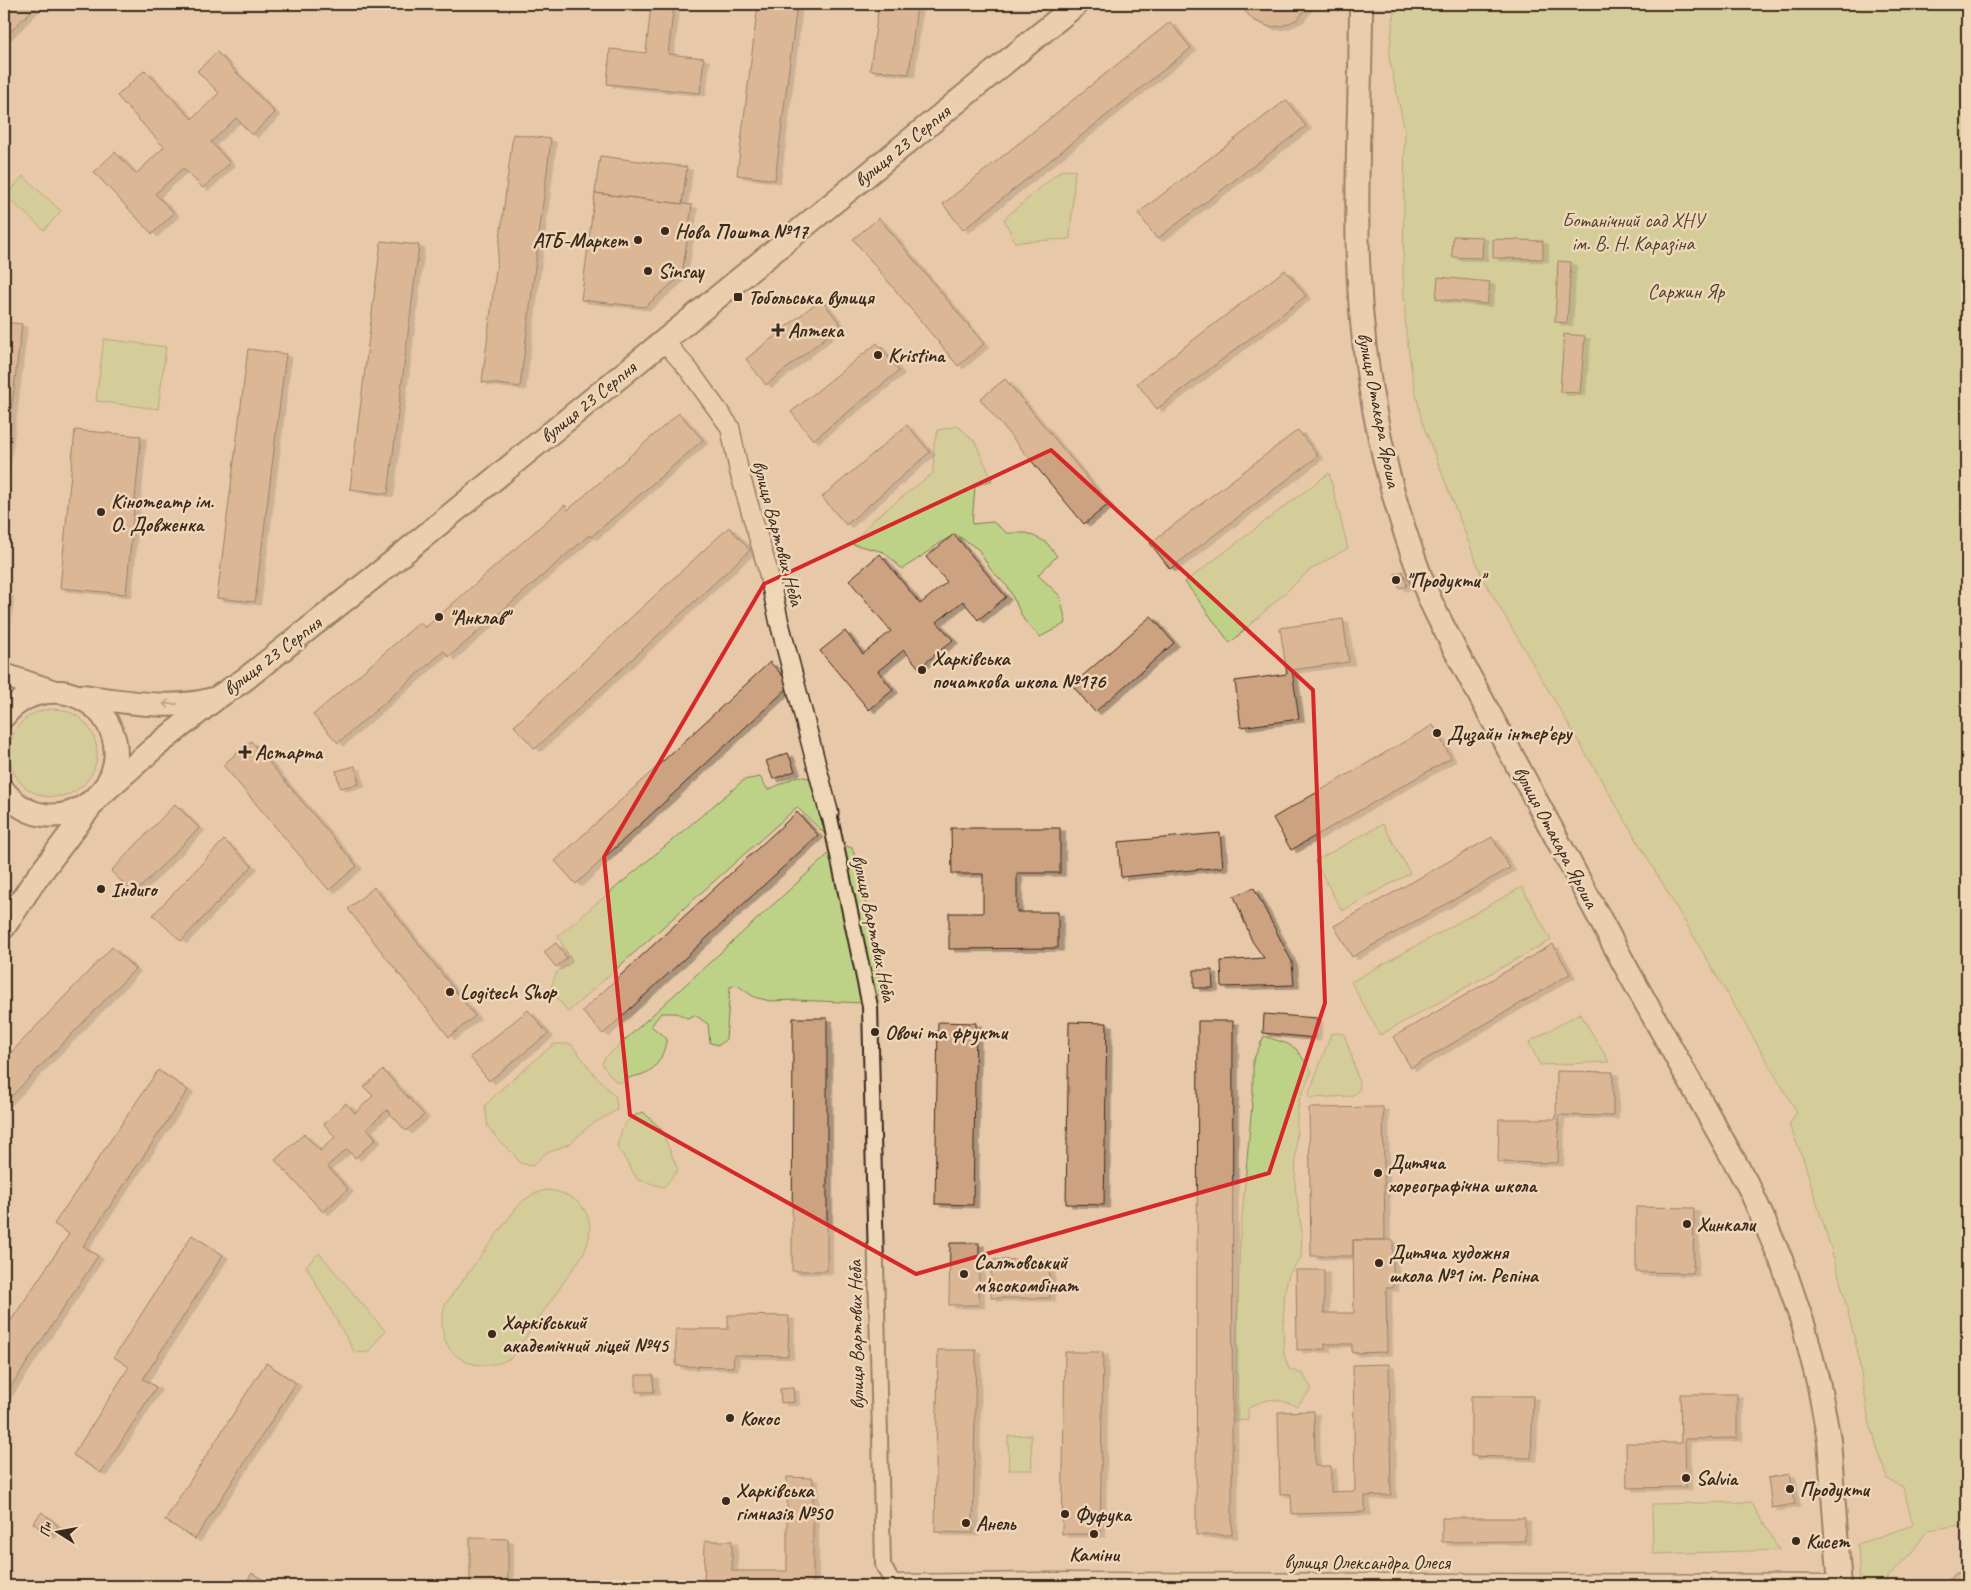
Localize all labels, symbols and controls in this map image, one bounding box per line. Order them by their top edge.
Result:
street label: вулиця 23 Серпня [849,98,957,192]
park label: Ботанічний сад ХНУ ім. В. Н. Каразіна [1562,208,1707,256]
place label: Нова Пошта №17 [675,219,810,244]
marker: Нова Пошта №17 [659,225,671,237]
place label: АТБ-Маркет [533,228,629,253]
marker: АТБ-Маркет [632,234,644,246]
place label: Sinsay [658,259,706,284]
marker: Sinsay [642,265,654,277]
park label: Саржин Яр [1648,279,1726,304]
place label: Тобольська вулиця [748,285,875,310]
marker: Тобольська вулиця [732,291,744,303]
place label: Аптека [788,318,845,343]
marker: Аптека [772,324,784,336]
street label: вулиця Отакара Яроша [1352,330,1407,492]
place label: Kristina [888,343,946,368]
marker: Kristina [872,349,884,361]
street label: вулиця 23 Серпня [535,354,643,448]
street label: вулиця Вартових Неба [747,458,810,610]
place label: Кінотеатр ім. О. Довженка [111,489,215,537]
marker: Кінотеатр ім. О. Довженка [95,506,107,518]
place label: "Продукти" [1406,568,1489,594]
marker: "Продукти" [1390,574,1402,586]
place label: "Анклав" [449,605,513,630]
street label: вулиця 23 Серпня [218,610,327,701]
marker: "Анклав" [433,611,445,623]
place label: Харківська початкова школа №176 [932,646,1107,694]
marker: Харківська початкова школа №176 [916,664,928,676]
one-way arrow [163,699,179,709]
place label: Дизайн інтер'єру [1447,721,1573,747]
marker: Дизайн інтер'єру [1431,727,1443,739]
place label: Астарта [255,740,324,765]
marker: Астарта [239,746,251,758]
street label: вулиця Отакара Яроша [1508,762,1605,914]
street label: вулиця Вартових Неба [846,852,902,1006]
place label: Індиго [111,877,159,902]
marker: Індиго [95,883,107,895]
place label: Logitech Shop [460,980,558,1005]
marker: Logitech Shop [444,986,456,998]
place label: Овочі та фрукти [885,1020,1009,1046]
marker: Овочі та фрукти [869,1026,881,1038]
place label: Дитяча хореографічна школа [1388,1150,1539,1198]
marker: Дитяча хореографічна школа [1372,1167,1384,1179]
place label: Хинкали [1697,1212,1757,1237]
marker: Хинкали [1681,1218,1693,1230]
place label: Дитяча художня школа №1 ім. Рєпіна [1389,1240,1540,1288]
place label: Салтовський м'ясокомбінат [974,1250,1079,1298]
marker: Дитяча художня школа №1 ім. Рєпіна [1373,1257,1385,1269]
street label: вулиця Вартових Неба [842,1258,870,1410]
marker: Салтовський м'ясокомбінат [958,1268,970,1280]
place label: Харківський академічний ліцей №45 [502,1310,670,1358]
marker: Харківський академічний ліцей №45 [486,1328,498,1340]
place label: Кокос [740,1406,781,1431]
marker: Кокос [724,1412,736,1424]
place label: Salvia [1696,1466,1739,1491]
marker: Salvia [1680,1472,1692,1484]
place label: Продукти [1800,1477,1871,1503]
place label: Харківська гімназія №50 [736,1478,834,1526]
marker: Продукти [1784,1483,1796,1495]
marker: Харківська гімназія №50 [720,1495,732,1507]
place label: Фуфука [1075,1502,1133,1528]
north arrow [32,1508,82,1558]
marker: Фуфука [1059,1508,1071,1520]
place label: Анель [976,1511,1017,1536]
marker: Анель [960,1517,972,1529]
text: Пн [36,1520,56,1538]
marker: Каміни [1088,1528,1100,1540]
place label: Кисет [1806,1529,1851,1554]
marker: Кисет [1790,1535,1802,1547]
place label: Каміни [1069,1542,1120,1567]
street label: вулиця Олександра Олеся [1284,1550,1451,1575]

